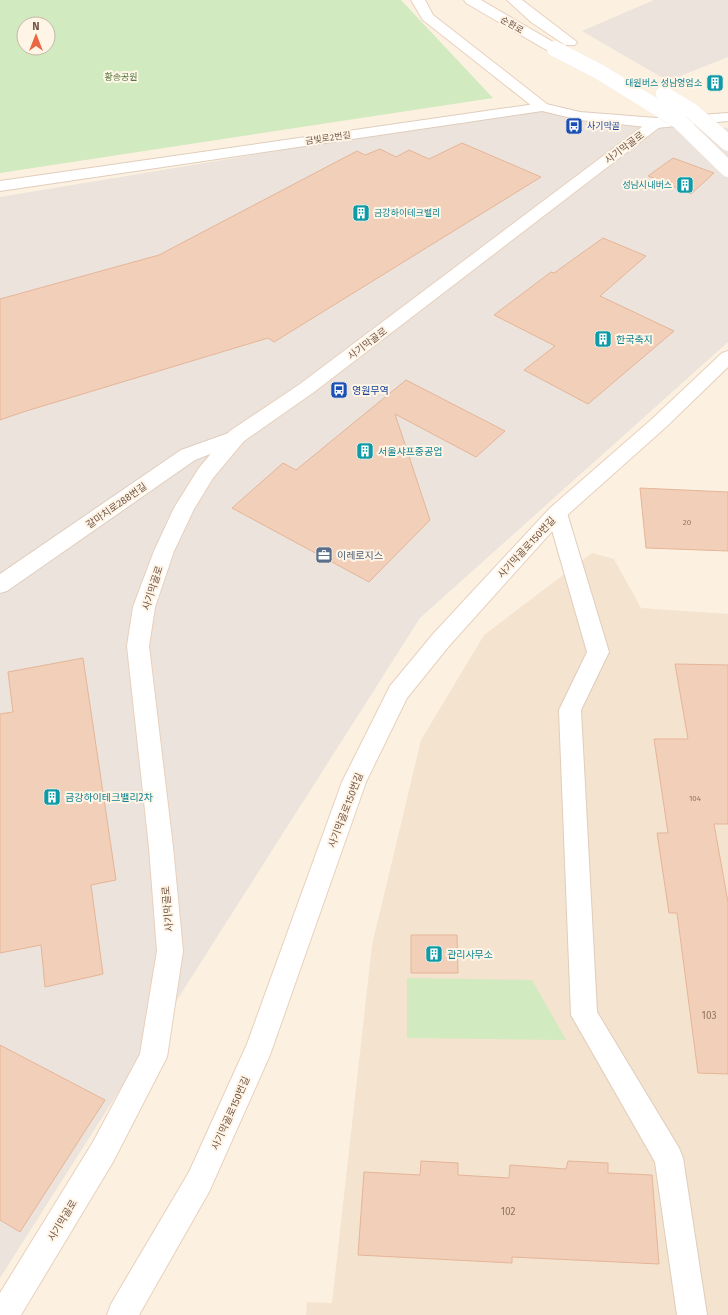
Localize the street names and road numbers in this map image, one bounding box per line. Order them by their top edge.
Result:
street label: 순환로 [499,14,526,36]
street label: 사기막골로 [603,129,647,166]
street label: 금빛로2번길 [305,130,351,146]
street label: 사기막골로 [346,325,390,362]
street label: 갈마치로288번길 [84,480,149,531]
street label: 사기막골로150번길 [495,515,558,581]
street label: 사기막골로 [140,565,166,612]
street label: 사기막골로150번길 [326,771,366,850]
street label: 사기막골로 [160,885,176,932]
street label: 사기막골로150번길 [209,1075,253,1152]
street label: 사기막골로 [46,1198,80,1243]

